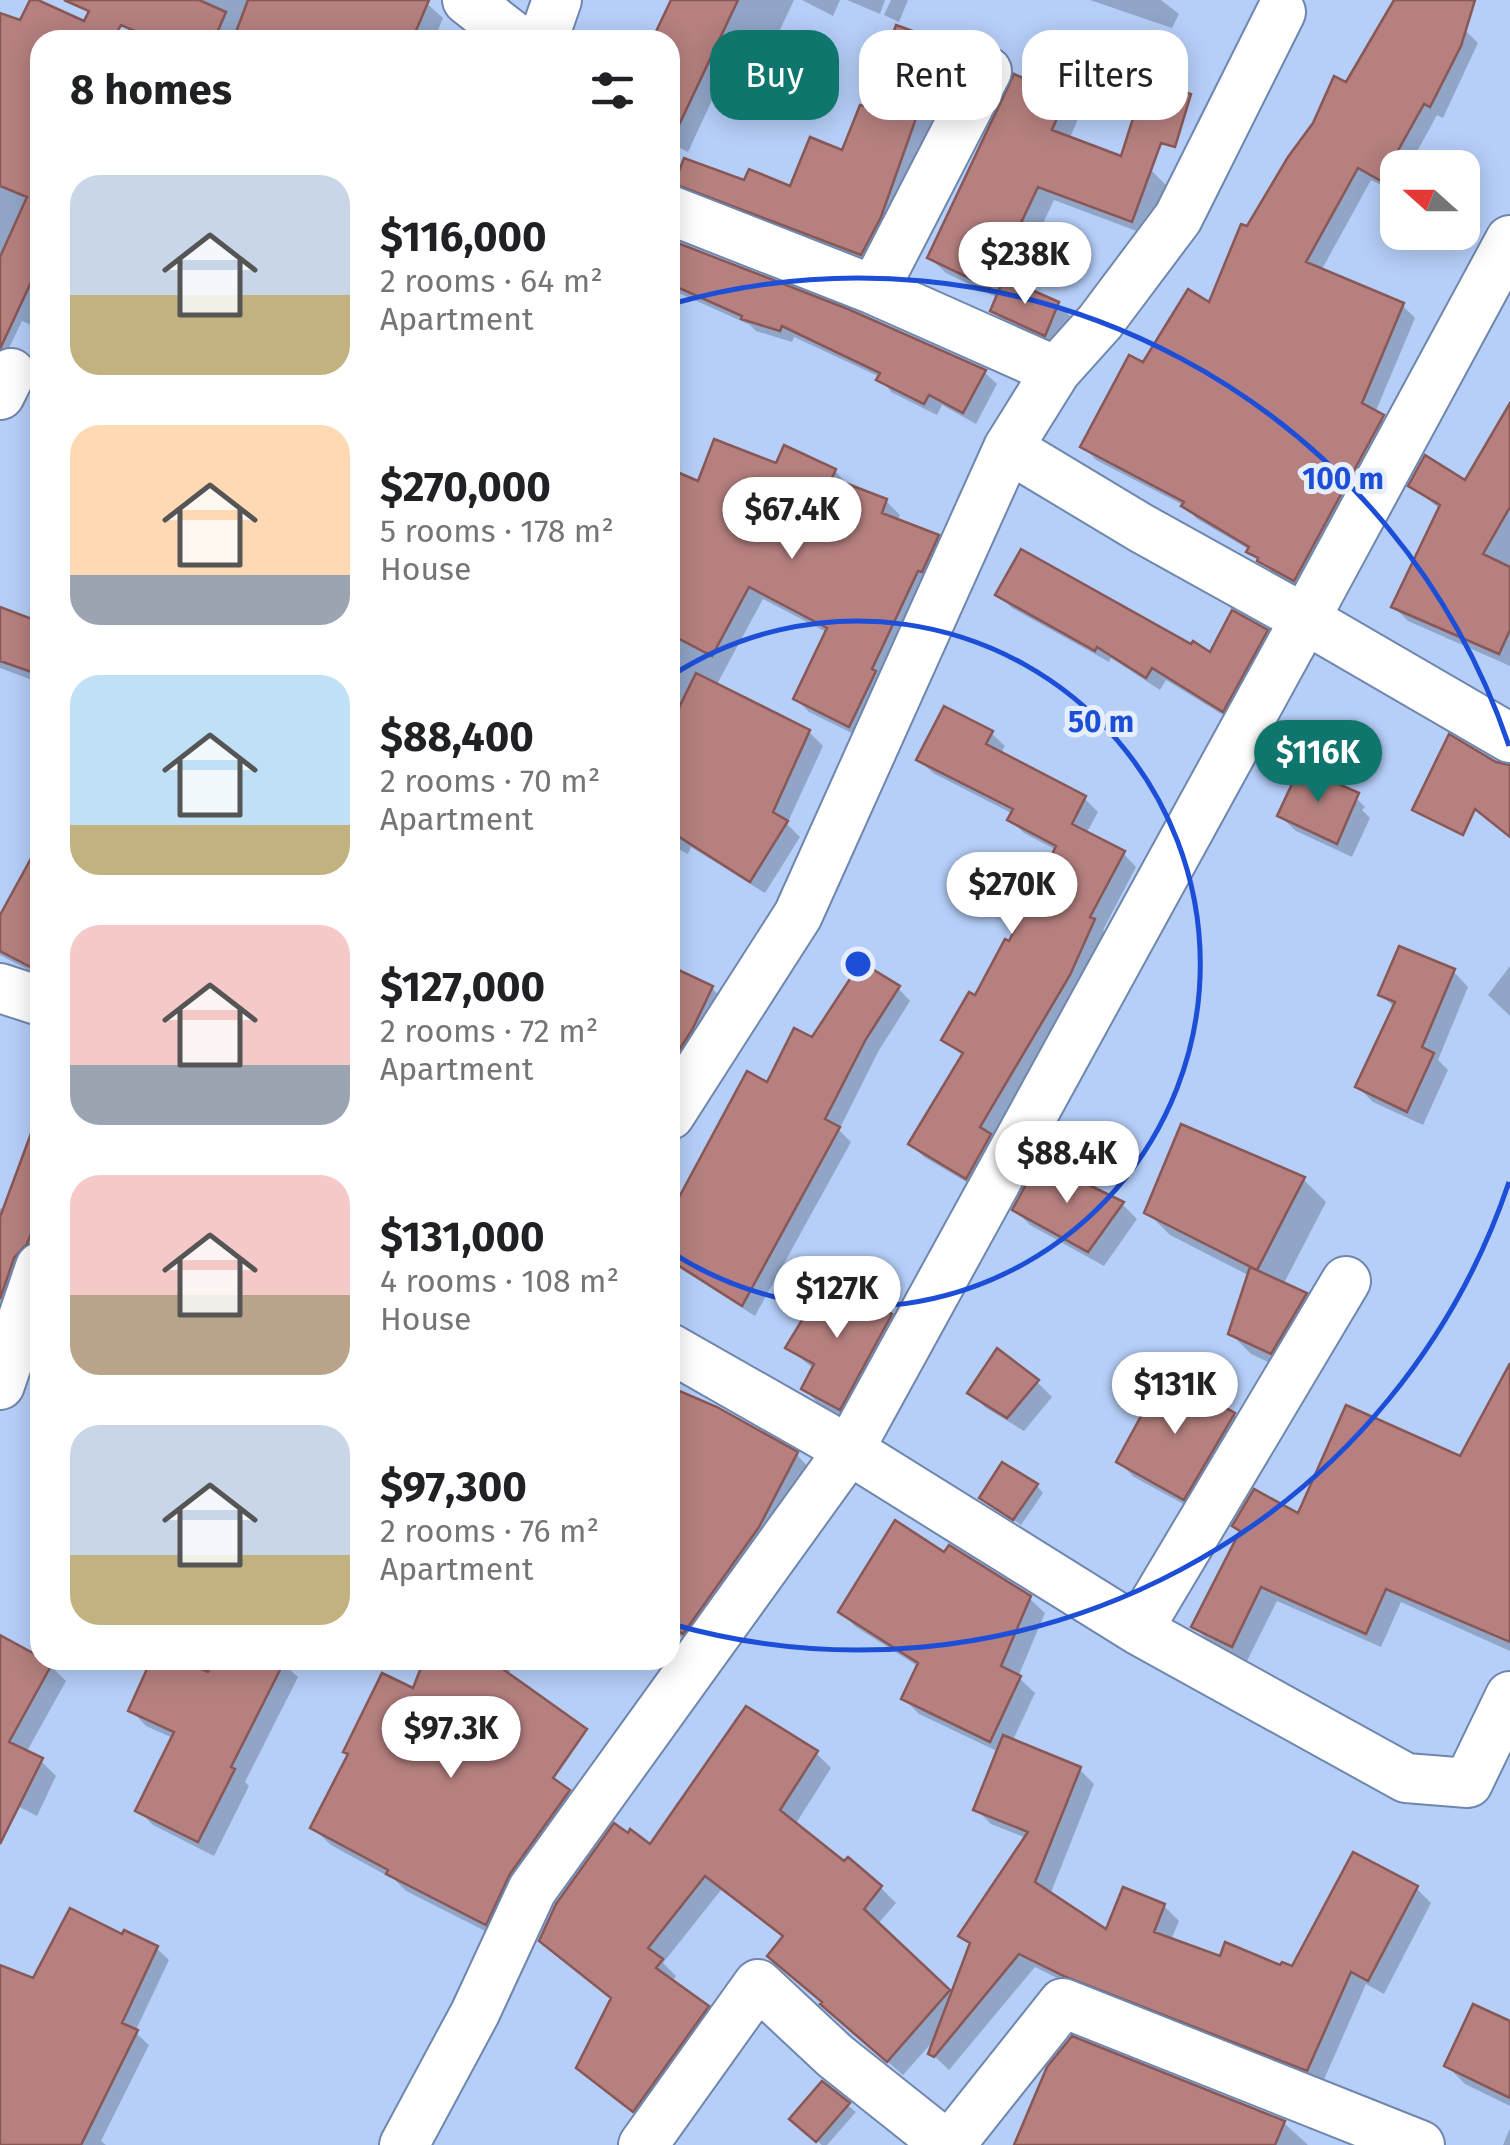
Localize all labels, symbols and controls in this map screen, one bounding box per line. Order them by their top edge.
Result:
chip: Buy [710,30,839,120]
chip: Rent [859,30,1002,120]
chip: Filters [1022,30,1188,120]
icon: filters [585,63,640,118]
text: 8 homes [70,65,232,115]
north arrow [1380,150,1480,250]
map controls [1380,150,1480,250]
text: $116,000 [380,212,547,262]
icon: home [150,215,270,335]
pin: $238K [955,222,1095,307]
text: $238K [980,235,1070,273]
text: 2 rooms · 64 m² [380,262,603,300]
text: Apartment [380,300,534,338]
text: 100 m [1302,461,1384,497]
text: $270,000 [380,462,551,512]
icon: home [150,465,270,585]
pin: $67.4K [711,477,873,562]
text: $67.4K [744,490,840,528]
text: 5 rooms · 178 m² [380,512,614,550]
text: House [380,550,471,588]
text: 50 m [1068,704,1134,740]
text: $88,400 [380,712,534,762]
icon: home [150,715,270,835]
pin: $116K [1248,720,1388,805]
text: $116K [1276,733,1360,771]
text: 2 rooms · 70 m² [380,762,600,800]
text: Apartment [380,800,534,838]
pin: $270K [942,852,1082,937]
text: $270K [968,865,1056,903]
centre of rings [840,946,876,982]
text: $127,000 [380,962,545,1012]
icon: home [150,965,270,1085]
text: 2 rooms · 72 m² [380,1012,598,1050]
text: Apartment [380,1050,534,1088]
pin: $88.4K [986,1121,1148,1206]
text: $88.4K [1017,1134,1117,1172]
text: $131,000 [380,1212,545,1262]
icon: home [150,1215,270,1335]
pin: $127K [767,1256,907,1341]
text: 4 rooms · 108 m² [380,1262,619,1300]
text: $127K [796,1269,878,1307]
text: House [380,1300,471,1338]
pin: $131K [1105,1352,1245,1437]
text: $131K [1134,1365,1216,1403]
text: $97,300 [380,1462,527,1512]
icon: home [150,1465,270,1585]
text: 2 rooms · 76 m² [380,1512,599,1550]
text: Apartment [380,1550,534,1588]
pin: $97.3K [370,1696,532,1781]
text: $97.3K [404,1709,498,1747]

